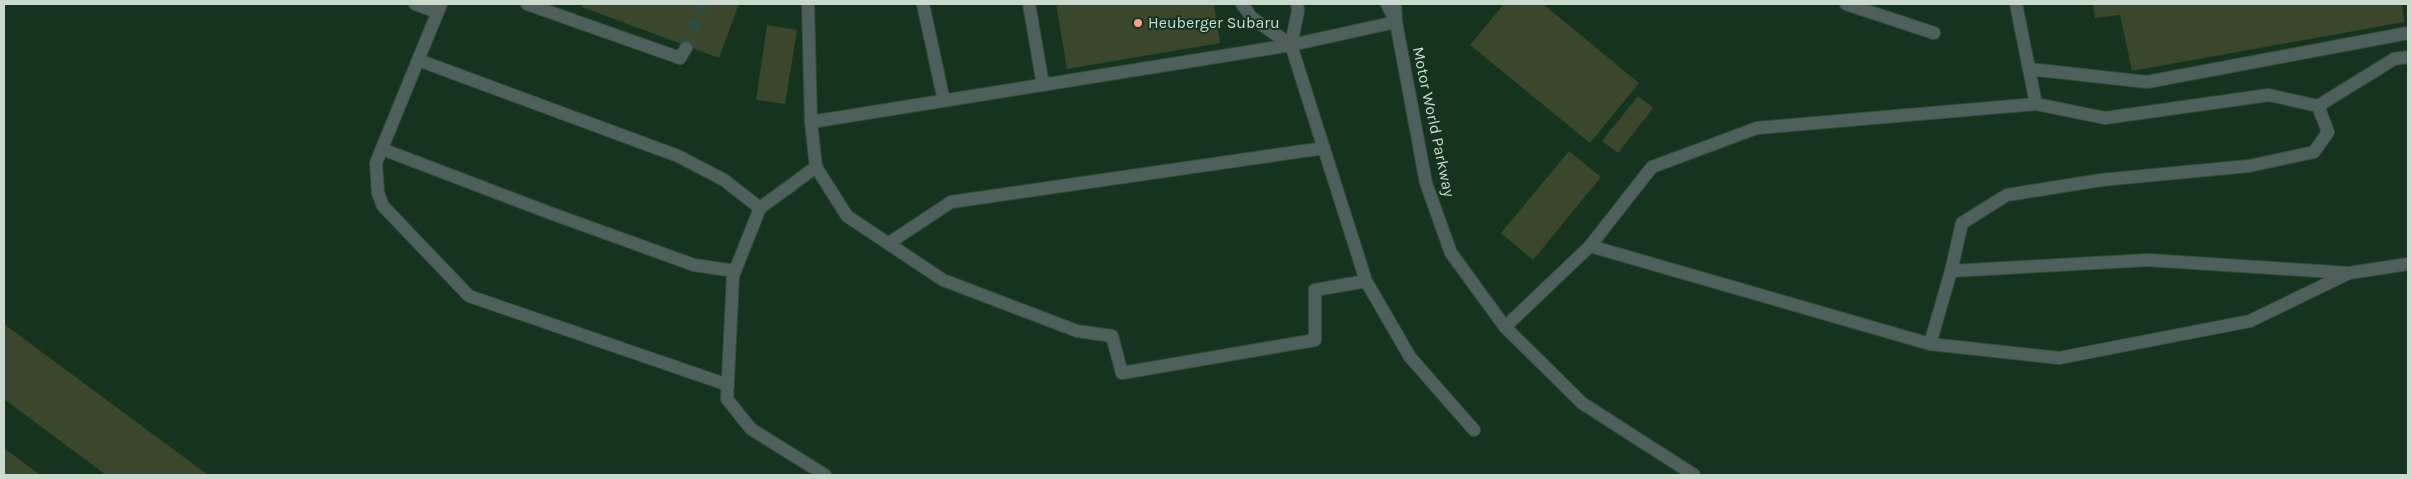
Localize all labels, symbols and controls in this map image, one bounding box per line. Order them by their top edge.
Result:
place label: Heuberger Subaru [1148,13,1280,33]
marker: Heuberger Subaru [1132,17,1144,29]
street label: Motor World Parkway [1408,45,1458,199]

